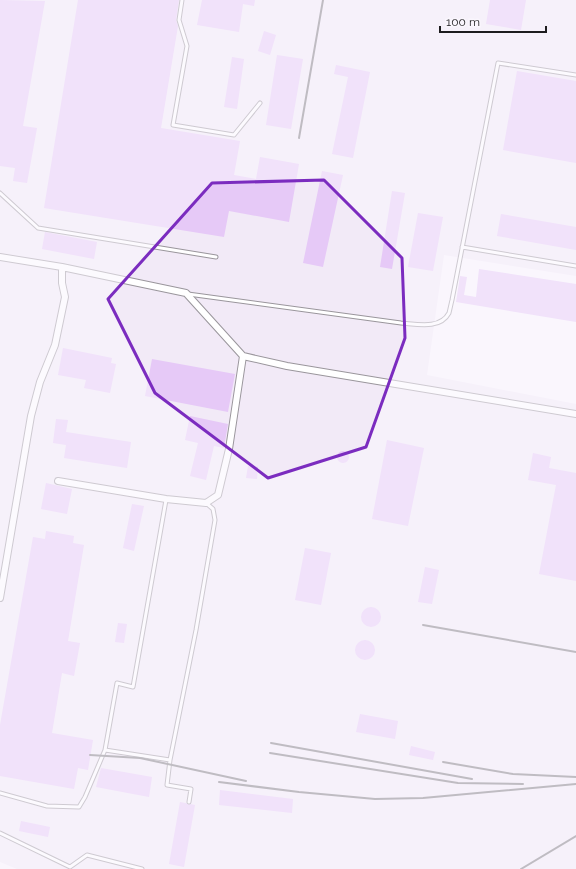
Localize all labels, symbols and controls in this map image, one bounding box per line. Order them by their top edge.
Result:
scale bar [440,8,546,34]
text: 100 m [446,15,480,29]

